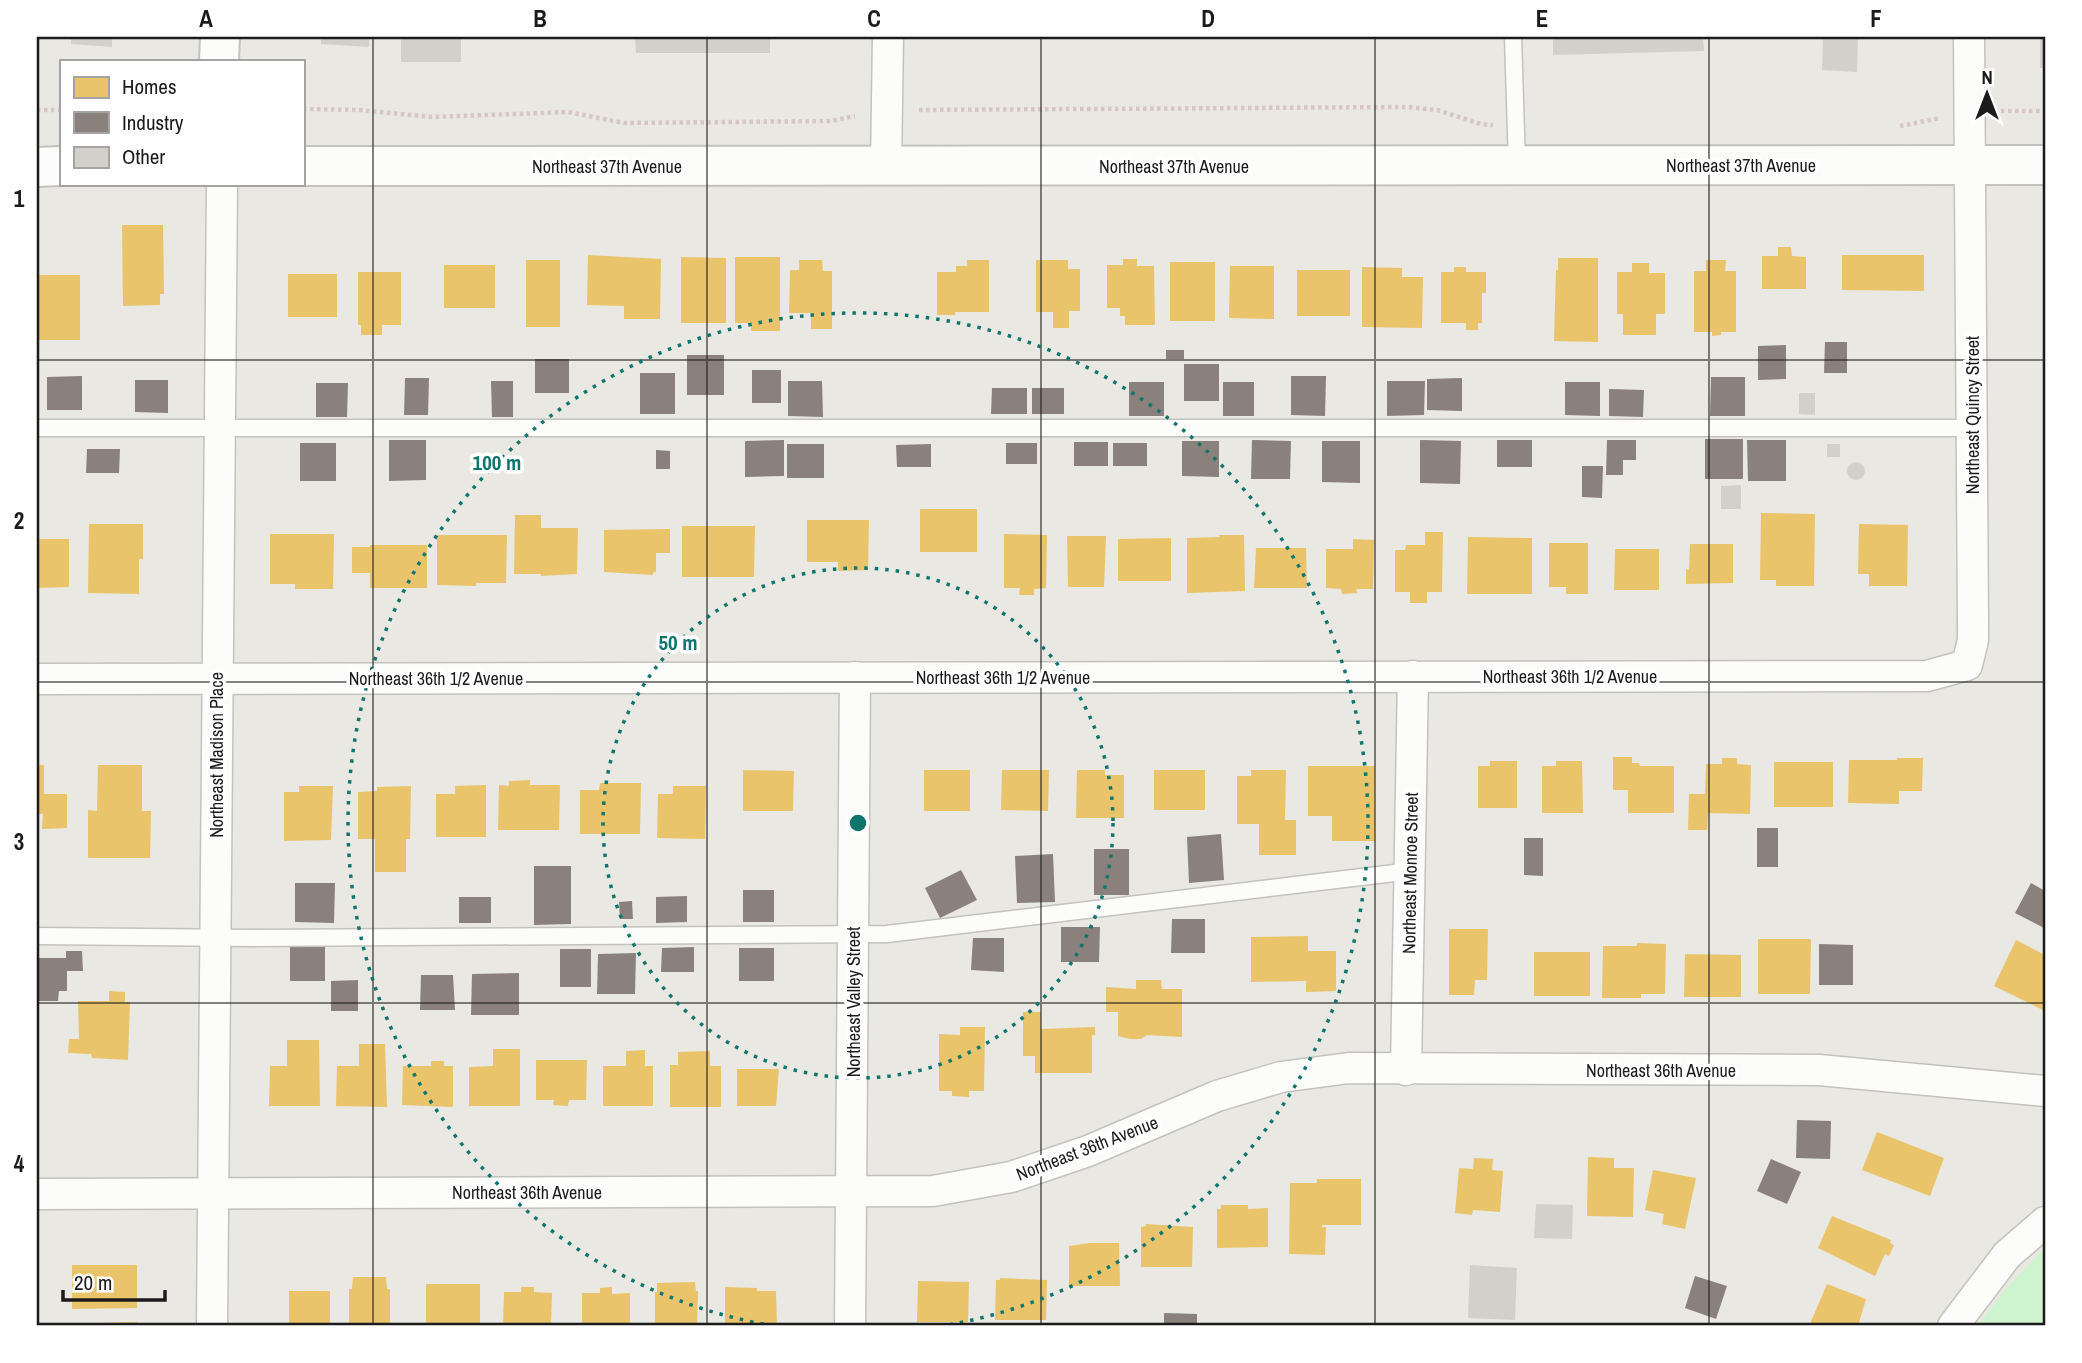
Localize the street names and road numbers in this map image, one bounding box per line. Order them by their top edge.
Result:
street label: Northeast 37th Avenue [1666,153,1816,178]
street label: Northeast 37th Avenue [532,154,682,179]
street label: Northeast 37th Avenue [1099,154,1249,179]
street label: Northeast Quincy Street [1960,336,1985,494]
street label: Northeast 36th 1/2 Avenue [1483,664,1657,689]
street label: Northeast 36th 1/2 Avenue [916,665,1090,690]
street label: Northeast 36th 1/2 Avenue [349,666,523,691]
street label: Northeast Madison Place [204,672,229,838]
street label: Northeast Monroe Street [1396,792,1424,954]
street label: Northeast Valley Street [841,927,866,1077]
street label: Northeast 36th Avenue [1586,1058,1736,1083]
street label: Northeast 36th Avenue [1013,1109,1161,1187]
street label: Northeast 36th Avenue [452,1180,602,1205]

